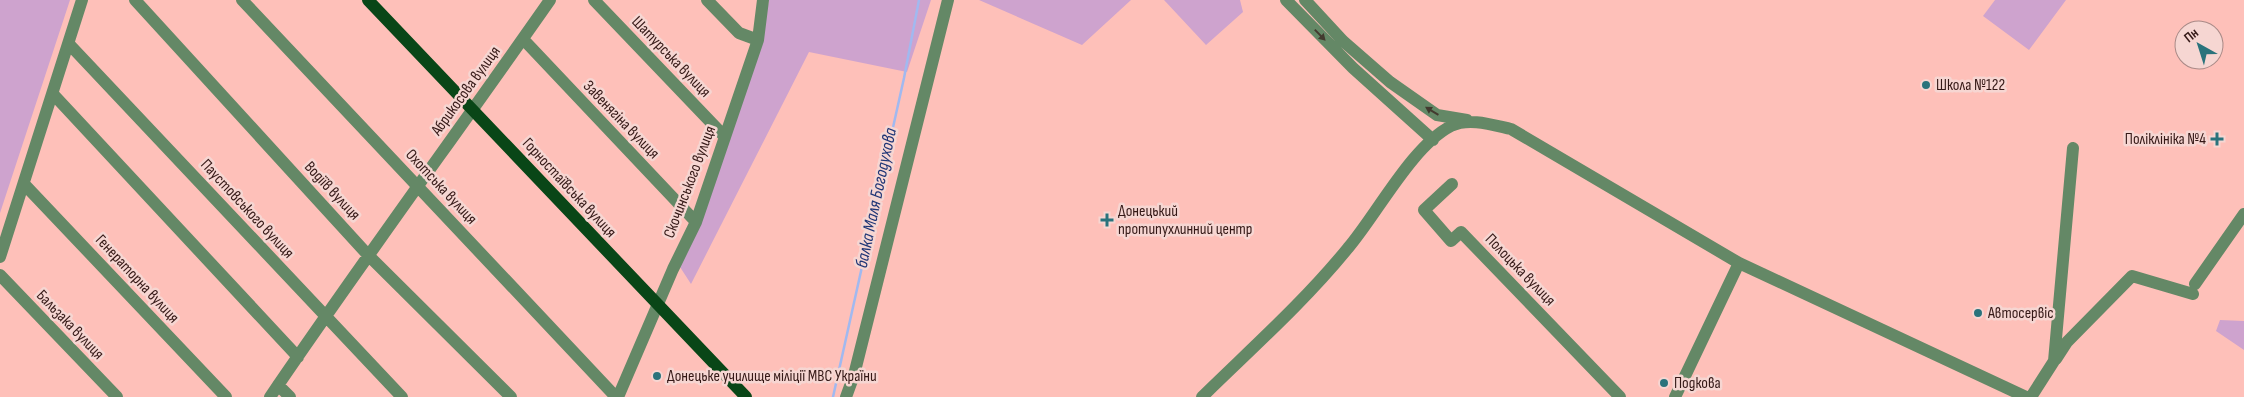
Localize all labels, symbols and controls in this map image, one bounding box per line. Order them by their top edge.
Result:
street label: Шатурська вулиця [627,12,715,102]
north arrow [2174,20,2224,70]
text: Пн [2181,24,2202,46]
one-way arrow [1314,29,1326,41]
street label: Абрикосова вулиця [427,43,505,140]
place label: Школа №122 [1936,76,2005,95]
street label: Завенягіна вулиця [579,77,663,163]
marker: Школа №122 [1920,79,1932,91]
one-way arrow [1425,107,1439,116]
street label: Скочинського вулиця [660,123,720,241]
water label: балка Маля Богодухова [851,125,901,270]
place label: Поліклініка №4 [2125,130,2206,149]
marker: Поліклініка №4 [2210,132,2224,146]
street label: Горностаївська вулиця [518,134,620,242]
street label: Охотська вулиця [401,145,481,229]
street label: Паустовського вулиця [196,156,298,262]
street label: Водіїв вулиця [300,158,364,224]
place label: Донецький протипухлинний центр [1118,202,1252,239]
marker: Донецький протипухлинний центр [1100,213,1114,227]
street label: Полоцька вулиця [1481,230,1559,310]
street label: Генераторна вулиця [91,231,183,327]
street label: Бальзака вулиця [32,286,108,364]
place label: Автосервіс [1987,304,2054,323]
marker: Автосервіс [1972,307,1984,319]
place label: Донецьке училище міліції МВС України [667,367,877,386]
marker: Донецьке училище міліції МВС України [651,370,663,382]
place label: Подкова [1674,374,1721,393]
marker: Подкова [1658,377,1670,389]

